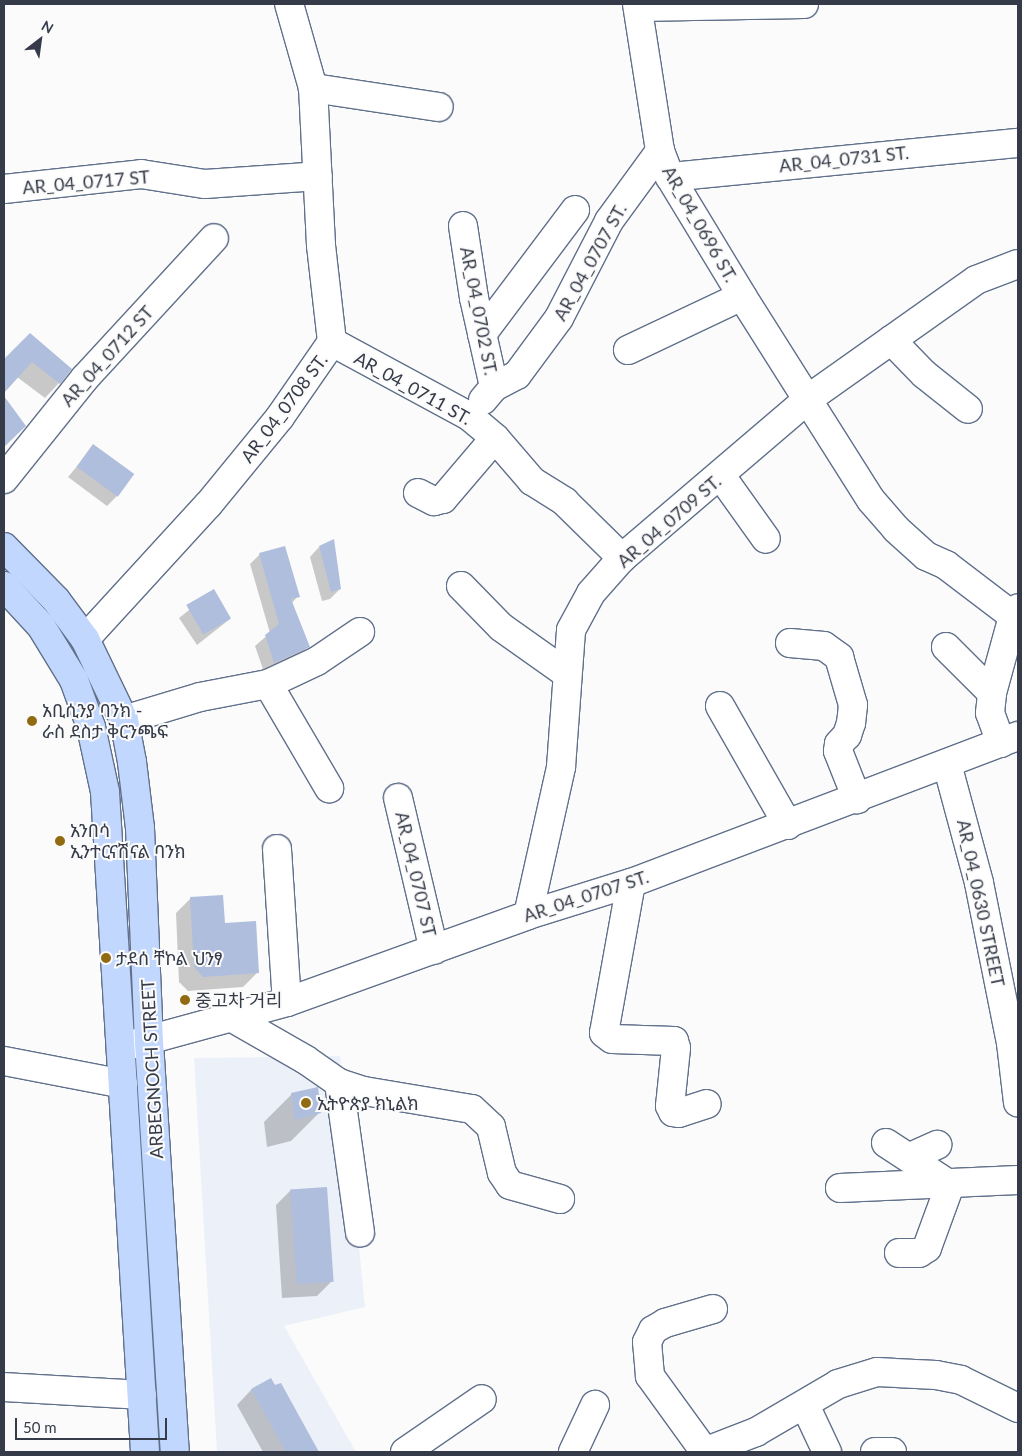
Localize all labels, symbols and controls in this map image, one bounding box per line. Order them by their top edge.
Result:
north arrow [15,15,65,65]
text: N [39,17,57,37]
street label: AR_04_0731 ST. [778,141,910,177]
street label: AR_04_0696 ST. [658,162,742,286]
street label: AR_04_0717 ST [21,166,151,198]
street label: AR_04_0707 ST. [549,200,631,324]
street label: AR_04_0702 ST. [456,245,502,377]
street label: AR_04_0712 ST [56,301,158,411]
street label: AR_04_0711 ST. [351,347,475,429]
street label: AR_04_0708 ST. [236,349,332,467]
street label: AR_04_0709 ST. [613,470,725,572]
place label: አቢሲንያ ባንክ - ራስ ደስታ ቅርንጫፍ [42,700,168,742]
marker: አቢሲንያ ባንክ - ራስ ደስታ ቅርንጫፍ [26,715,38,727]
street label: AR_04_0707 ST [391,809,441,939]
street label: AR_04_0630 STREET [953,817,1009,989]
place label: አንበሳ ኢንተርናሽናል ባንክ [70,820,186,862]
marker: አንበሳ ኢንተርናሽናል ባንክ [54,835,66,847]
street label: AR_04_0707 ST. [521,866,651,926]
place label: ታደሰ ቸኮል ህንፃ [116,947,223,969]
marker: ታደሰ ቸኮል ህንፃ [100,952,112,964]
street label: ARBEGNOCH STREET [137,979,167,1159]
place label: 중고차 거리 [195,989,282,1011]
marker: 중고차 거리 [179,994,191,1006]
place label: ኢትዮጵያ ክኒልክ [317,1092,419,1114]
marker: ኢትዮጵያ ክኒልክ [299,1096,313,1110]
scale bar [18,1408,170,1440]
text: 50 m [23,1418,57,1436]

